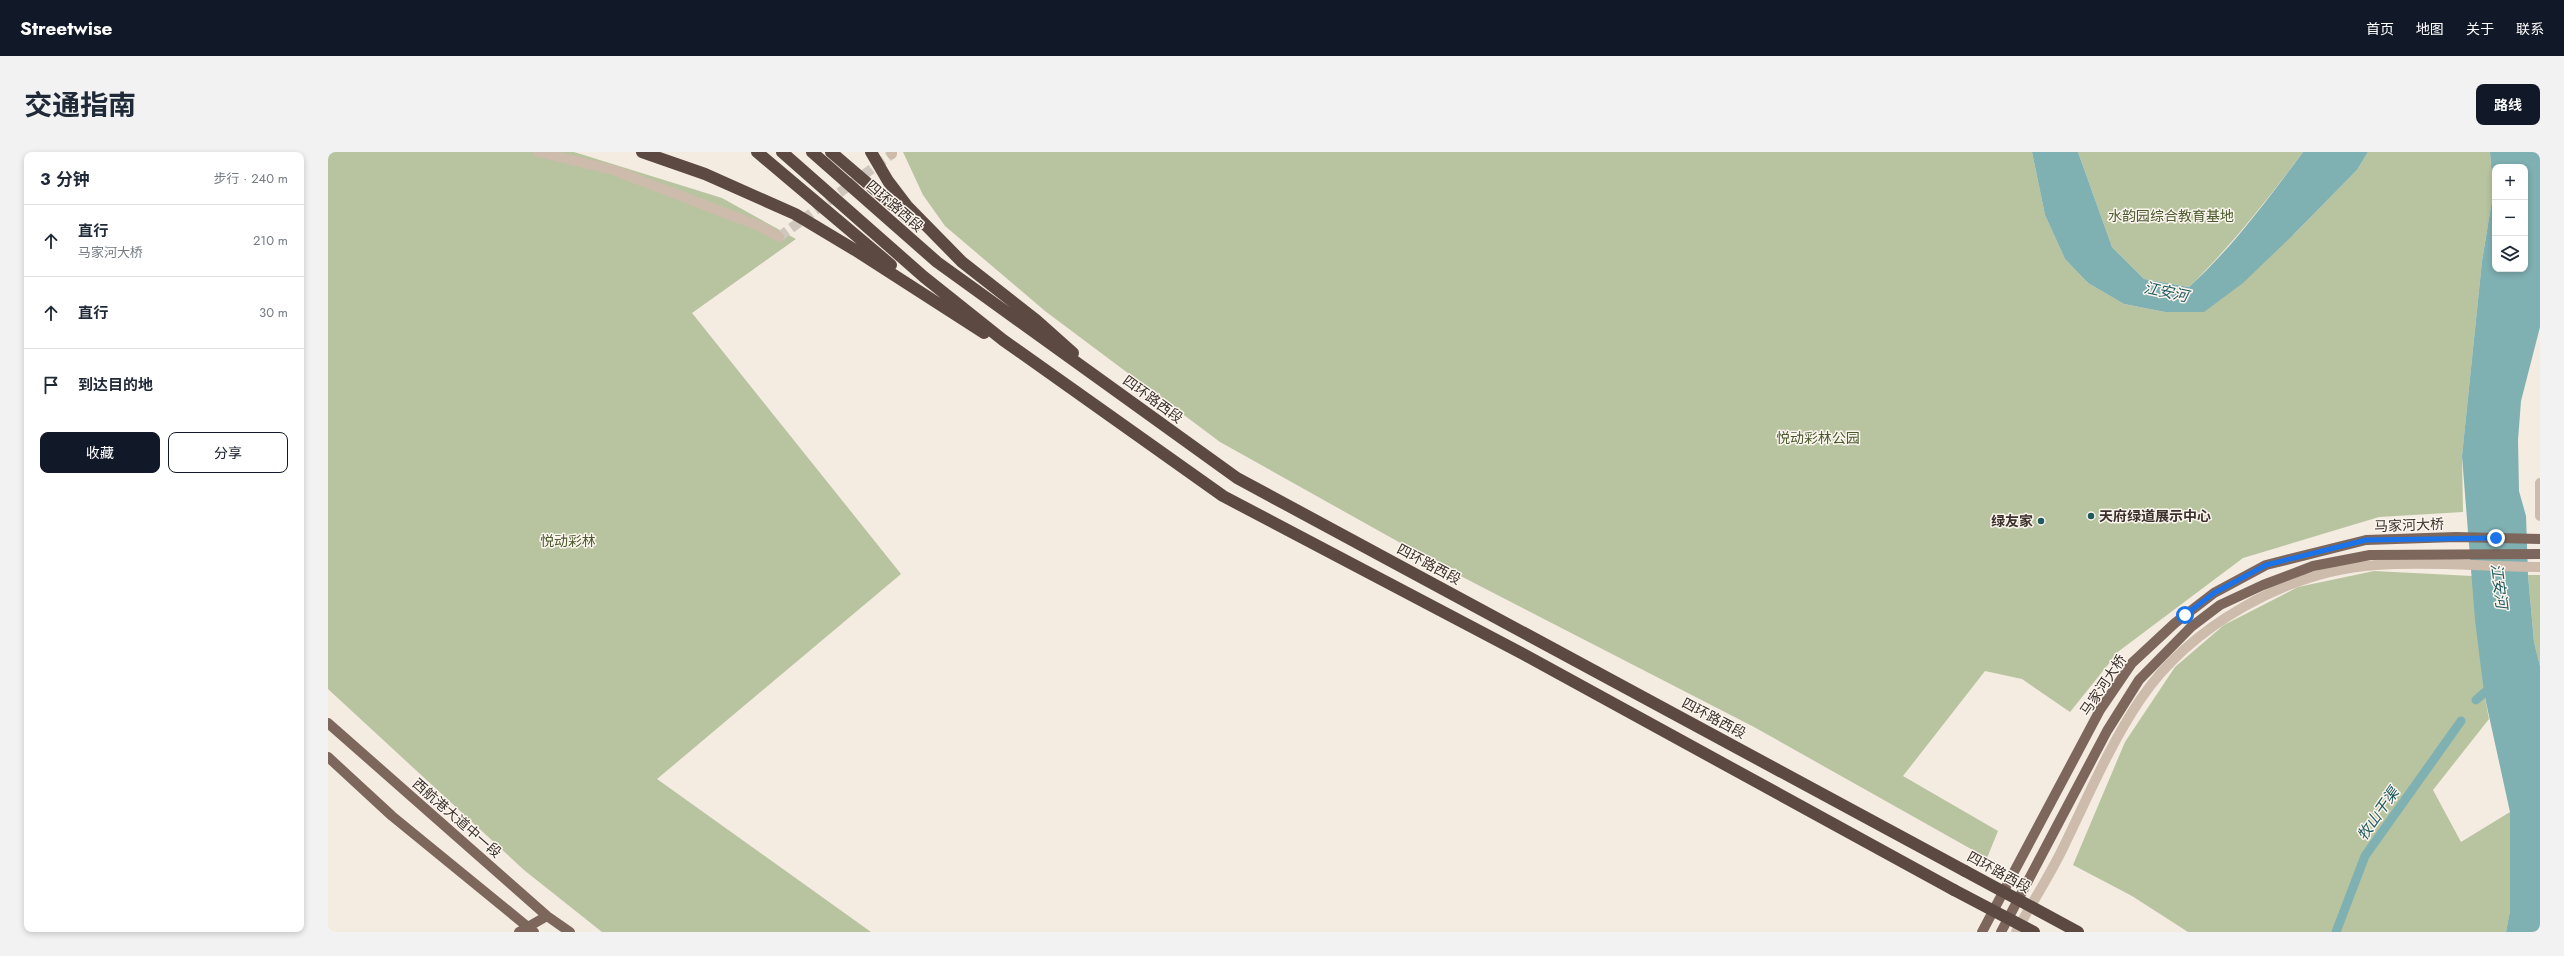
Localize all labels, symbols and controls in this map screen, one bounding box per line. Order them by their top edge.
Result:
text: Streetwise [20,15,113,42]
text: 首页 [2366,19,2394,39]
text: 地图 [2416,19,2444,39]
text: 关于 [2466,19,2494,39]
text: 联系 [2516,19,2544,39]
button: 路线 [2476,84,2540,125]
text: 交通指南 [24,85,136,126]
map controls [2492,164,2528,272]
button: + [2492,164,2528,200]
text: 3 分钟 [40,167,90,191]
text: 步行 · 240 m [213,169,288,188]
street label: 四环路西段 [862,175,928,237]
button: − [2492,200,2528,236]
park label: 水韵园综合教育基地 [2108,206,2234,226]
text: 直行 [78,220,108,242]
icon: ahead [40,230,62,252]
text: 210 m [253,231,288,250]
button: layers [2492,236,2528,272]
text: 马家河大桥 [78,243,143,262]
water label: 江安河 [2142,277,2193,308]
icon: ahead [40,302,62,324]
text: 直行 [78,302,108,324]
text: 30 m [259,303,288,322]
street label: 四环路西段 [1119,370,1187,428]
icon: arrive [40,374,62,396]
text: 到达目的地 [78,374,153,396]
park label: 悦动彩林公园 [1776,428,1860,448]
button: 收藏 [40,432,160,473]
button: 分享 [168,432,288,473]
place label: 天府绿道展示中心 [2099,506,2211,526]
place label: 绿友家 [1991,511,2033,531]
marker: 天府绿道展示中心 [2086,511,2096,521]
street label: 马家河大桥 [2374,514,2444,536]
marker: 绿友家 [2036,516,2046,526]
route end [2487,529,2505,547]
park label: 悦动彩林 [540,531,596,551]
street label: 四环路西段 [1393,539,1465,589]
water label: 江安河 [2485,562,2513,613]
route start [2176,606,2194,624]
street label: 马家河大桥 [2075,650,2131,720]
street label: 四环路西段 [1678,693,1750,743]
street label: 西航港大道中一段 [408,774,506,862]
water label: 牧山干渠 [2352,781,2405,845]
street label: 四环路西段 [1964,846,2034,898]

